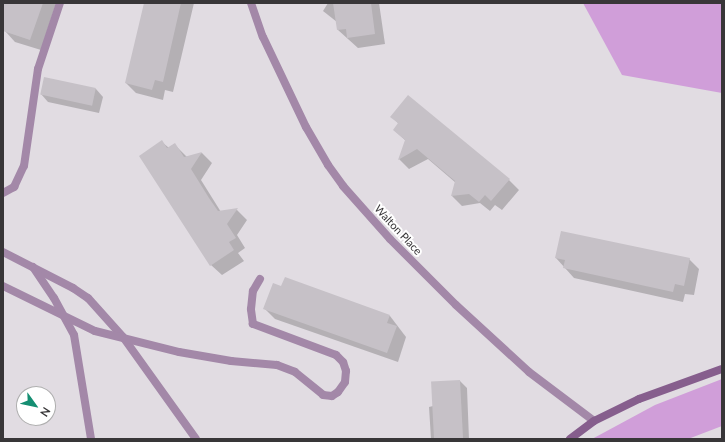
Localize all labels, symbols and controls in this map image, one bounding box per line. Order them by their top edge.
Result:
street label: Walton Place [372,202,424,258]
north arrow [16,386,56,426]
text: N [38,405,53,419]

